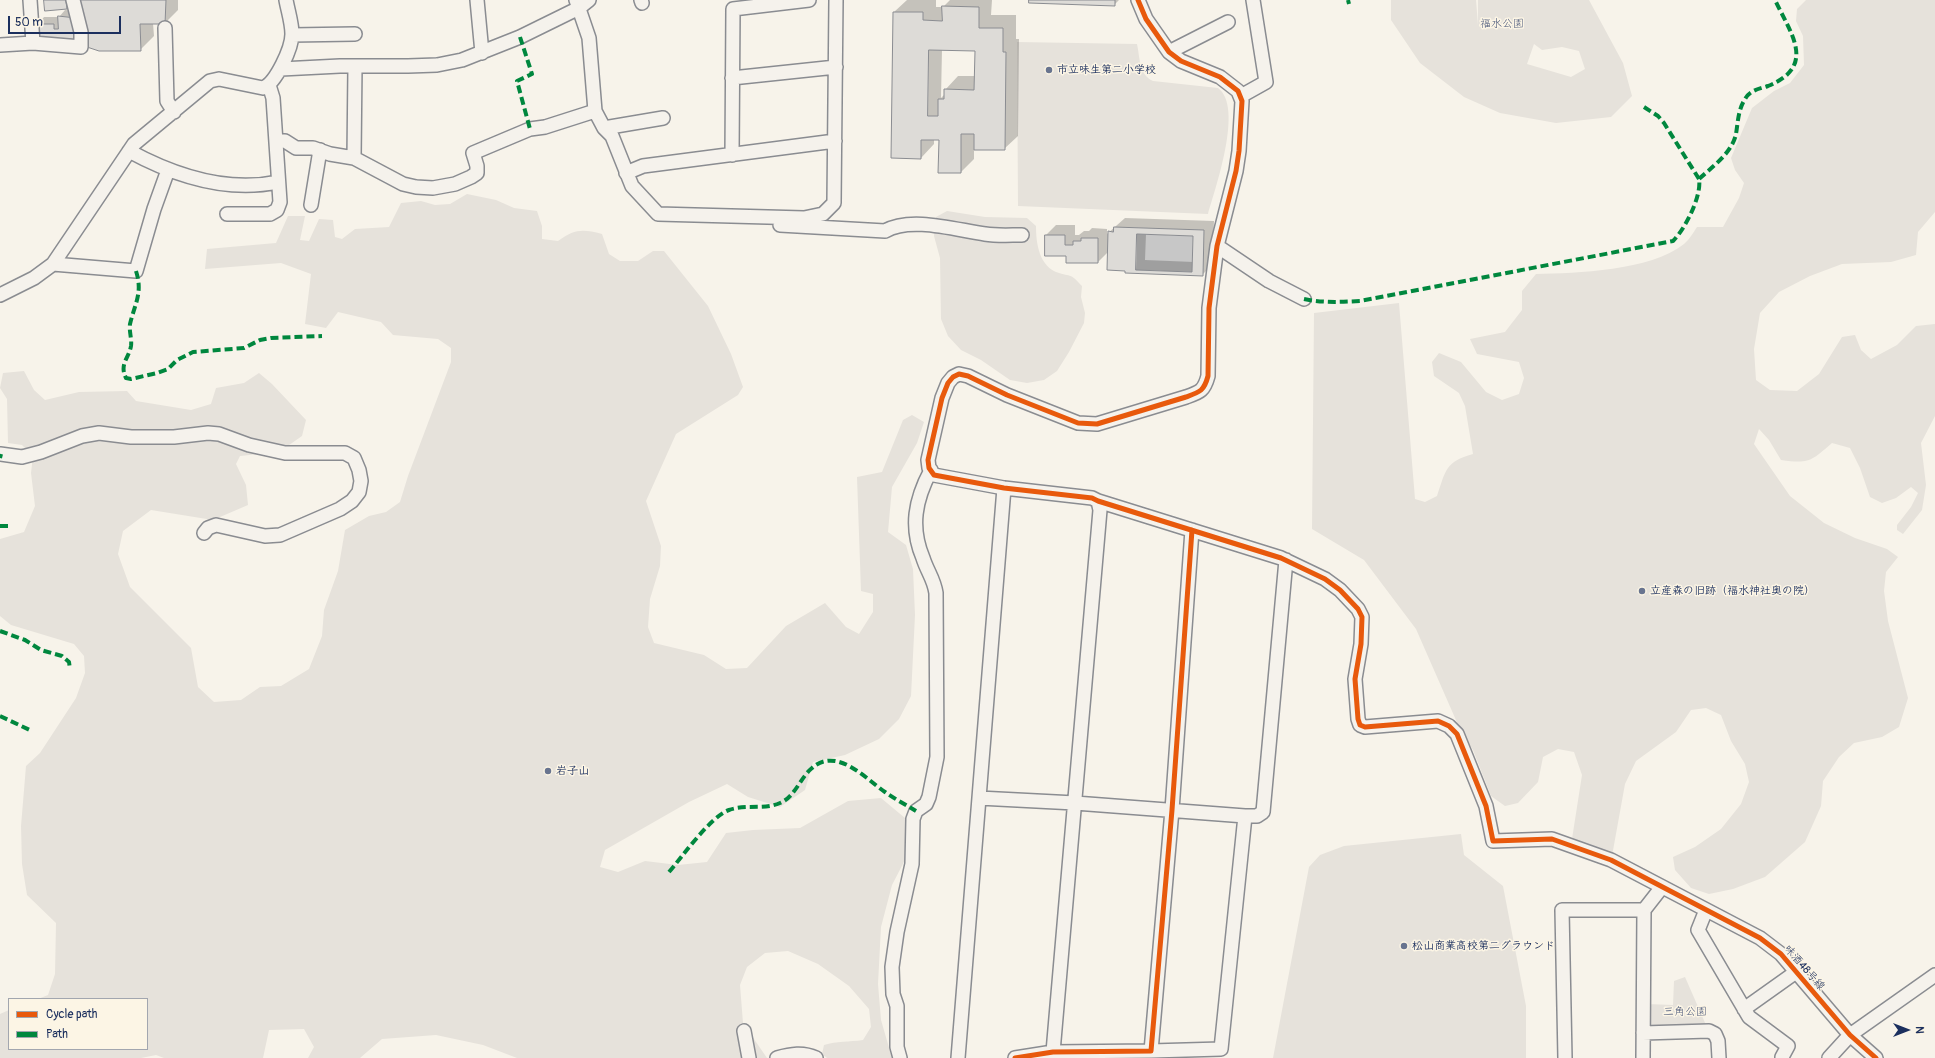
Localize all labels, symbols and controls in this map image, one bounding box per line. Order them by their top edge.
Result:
scale bar [10,8,123,34]
text: 50 m [15,15,43,30]
park label: 福水公園 [1480,17,1524,31]
place label: 市立味生第二小学校 [1057,63,1156,77]
marker: 市立味生第二小学校 [1044,65,1054,75]
place label: 立産森の旧跡（福水神社奥の院） [1650,584,1815,598]
marker: 立産森の旧跡（福水神社奥の院） [1637,586,1647,596]
place label: 岩子山 [556,764,589,778]
marker: 岩子山 [543,766,553,776]
place label: 松山商業高校第二グラウンド [1412,939,1555,953]
marker: 松山商業高校第二グラウンド [1399,941,1409,951]
street label: 味酒48号線 [1781,943,1827,993]
legend [8,998,148,1050]
park label: 三角公園 [1663,1005,1707,1019]
text: Cycle path [46,1007,97,1022]
north arrow [1887,1010,1927,1050]
text: N [1913,1026,1926,1034]
text: Path [46,1027,68,1042]

